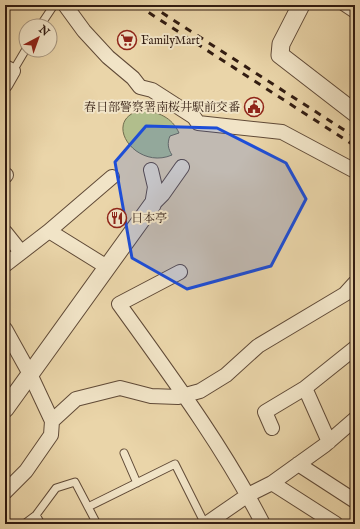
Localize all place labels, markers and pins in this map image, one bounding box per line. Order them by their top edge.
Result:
supermarket icon: FamilyMart [116,29,138,51]
place label: FamilyMart [141,33,200,48]
public building icon: 春日部警察署南桜井駅前交番 [243,96,265,118]
place label: 春日部警察署南桜井駅前交番 [84,100,240,115]
restaurant icon: 日本亭 [106,207,128,229]
place label: 日本亭 [131,211,167,226]

